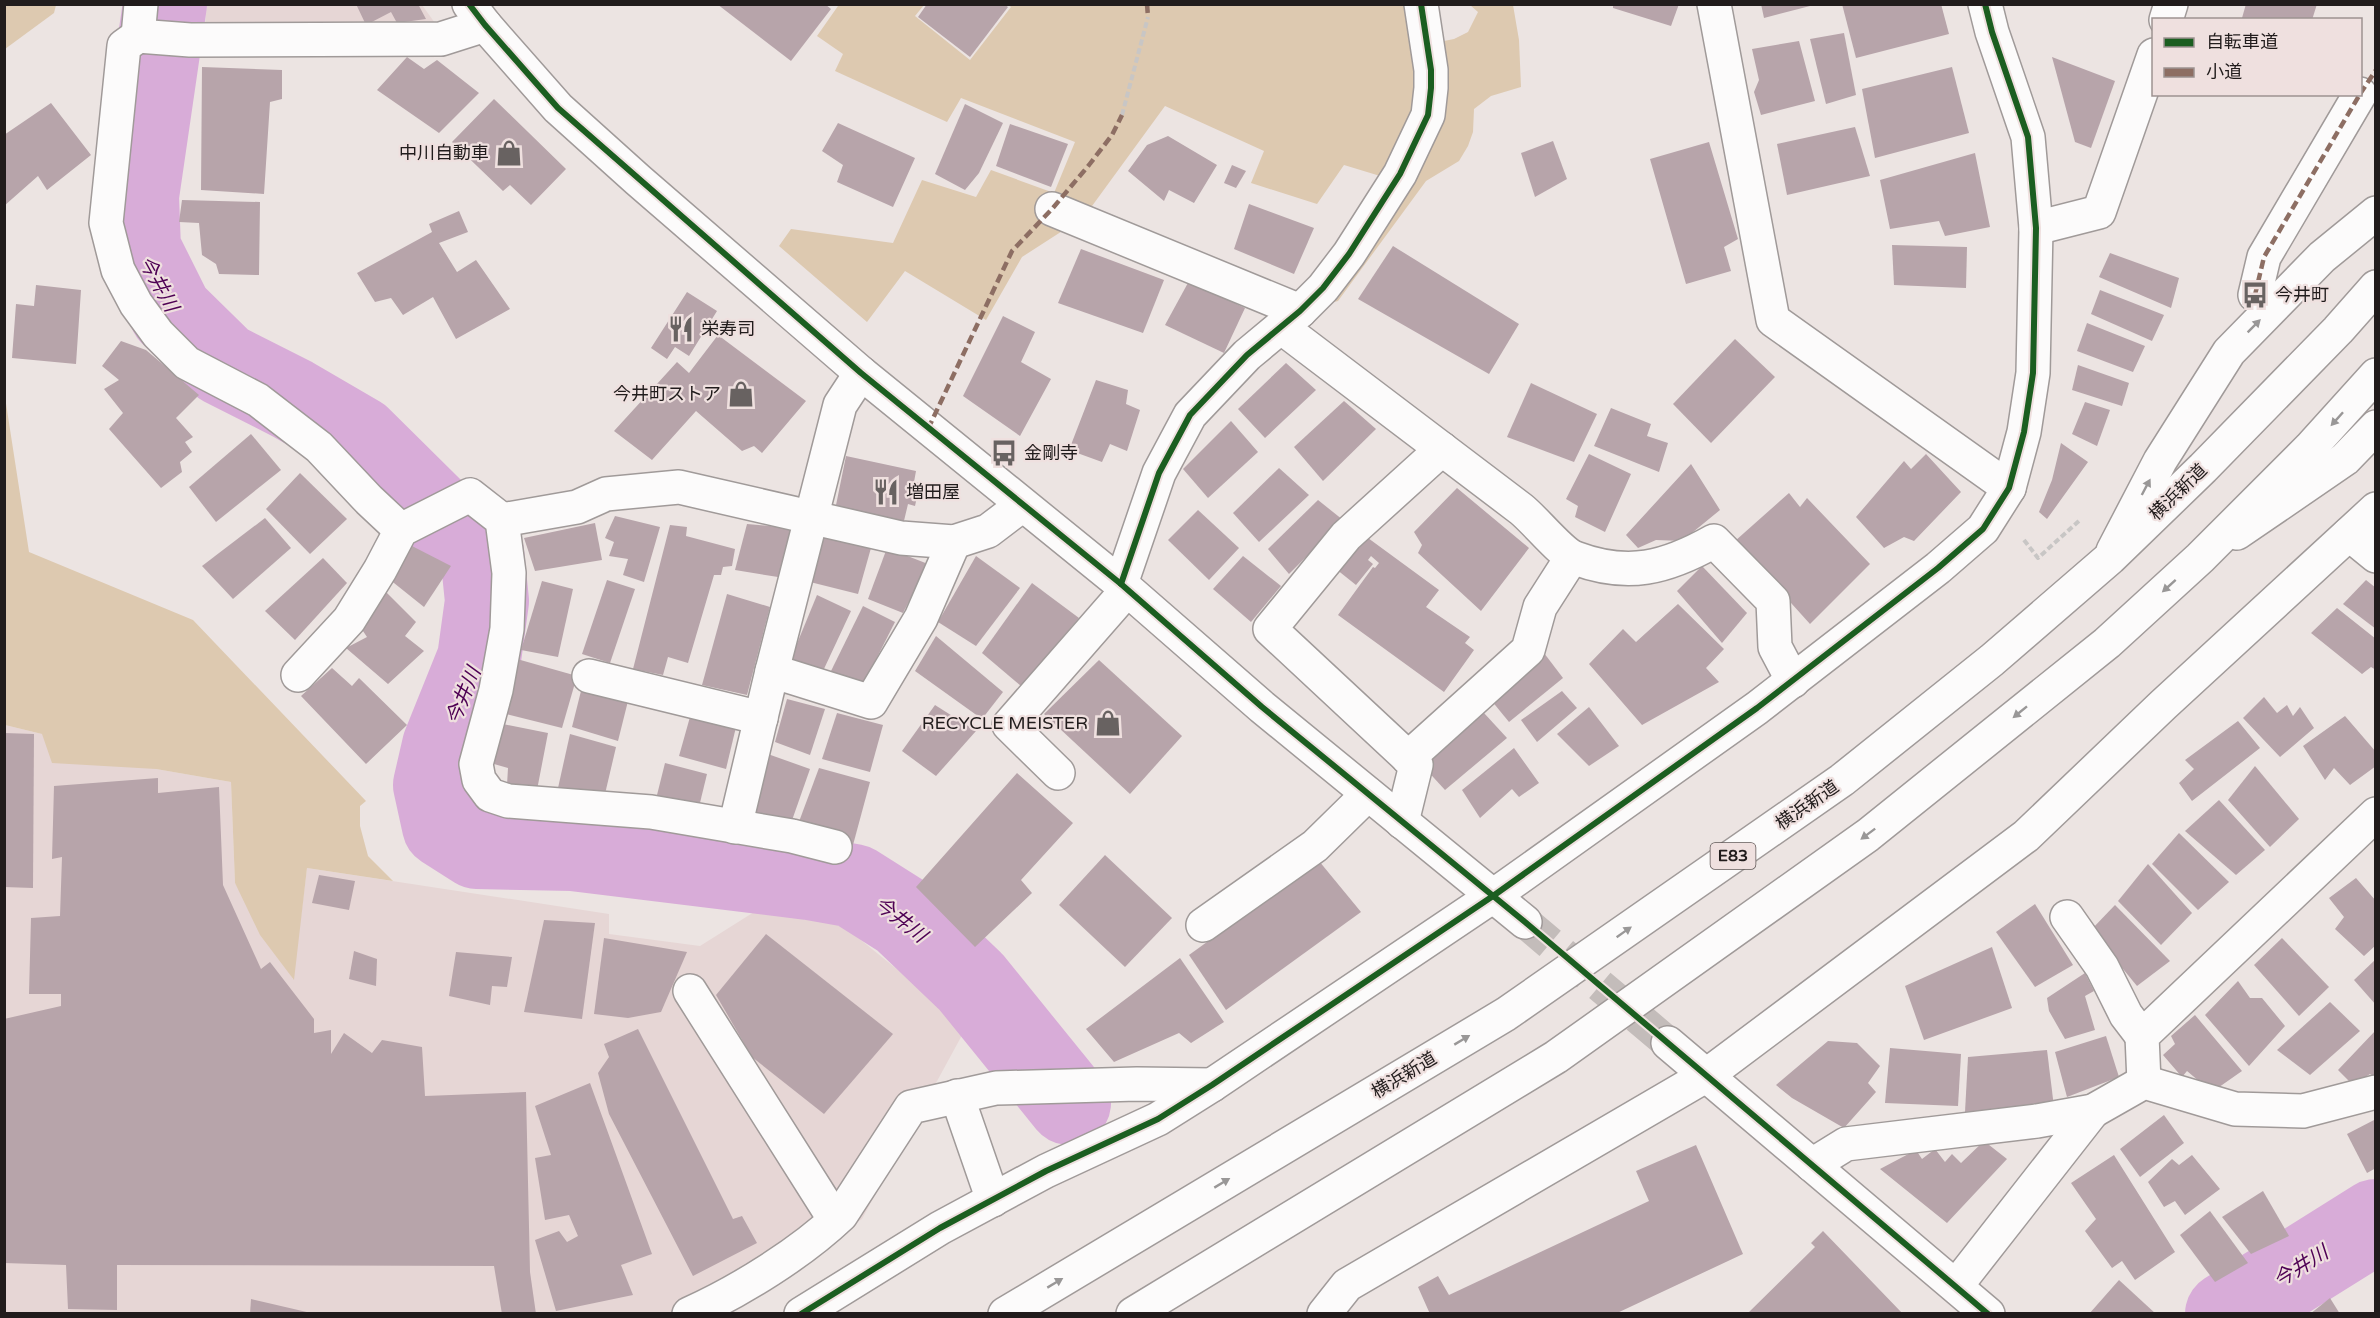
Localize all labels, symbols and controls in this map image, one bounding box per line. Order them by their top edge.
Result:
legend [2152,18,2362,96]
text: 自転車道 [2206,31,2278,53]
text: 小道 [2206,61,2242,83]
shop icon: 中川自動車 [494,138,524,168]
place label: 中川自動車 [399,142,489,164]
water label: 今井川 [133,252,184,318]
bus stop icon: 今井町 [2240,280,2270,310]
place label: 今井町 [2275,284,2329,306]
restaurant icon: 栄寿司 [666,314,696,344]
place label: 栄寿司 [701,318,755,340]
one-way arrow [2247,319,2261,333]
shop icon: 今井町ストア [726,379,756,409]
place label: 今井町ストア [613,383,721,405]
one-way arrow [2330,411,2344,426]
bus stop icon: 金剛寺 [989,438,1019,468]
place label: 金剛寺 [1024,442,1078,464]
street label: 横浜新道 [2144,459,2212,525]
restaurant icon: 増田屋 [871,477,901,507]
one-way arrow [2142,479,2151,496]
place label: 増田屋 [906,481,960,503]
one-way arrow [2162,579,2177,592]
water label: 今井川 [442,662,487,728]
one-way arrow [2013,706,2028,718]
shop icon: RECYCLE MEISTER [1093,708,1123,738]
place label: RECYCLE MEISTER [922,712,1088,734]
street label: 横浜新道 [1771,775,1843,835]
one-way arrow [1861,828,1877,840]
road number: E83 [1710,843,1756,869]
water label: 今井川 [869,892,933,949]
one-way arrow [1615,926,1631,938]
one-way arrow [1454,1035,1470,1046]
street label: 横浜新道 [1367,1047,1441,1103]
one-way arrow [1214,1178,1230,1189]
water label: 今井川 [2269,1240,2334,1293]
one-way arrow [1047,1278,1063,1289]

